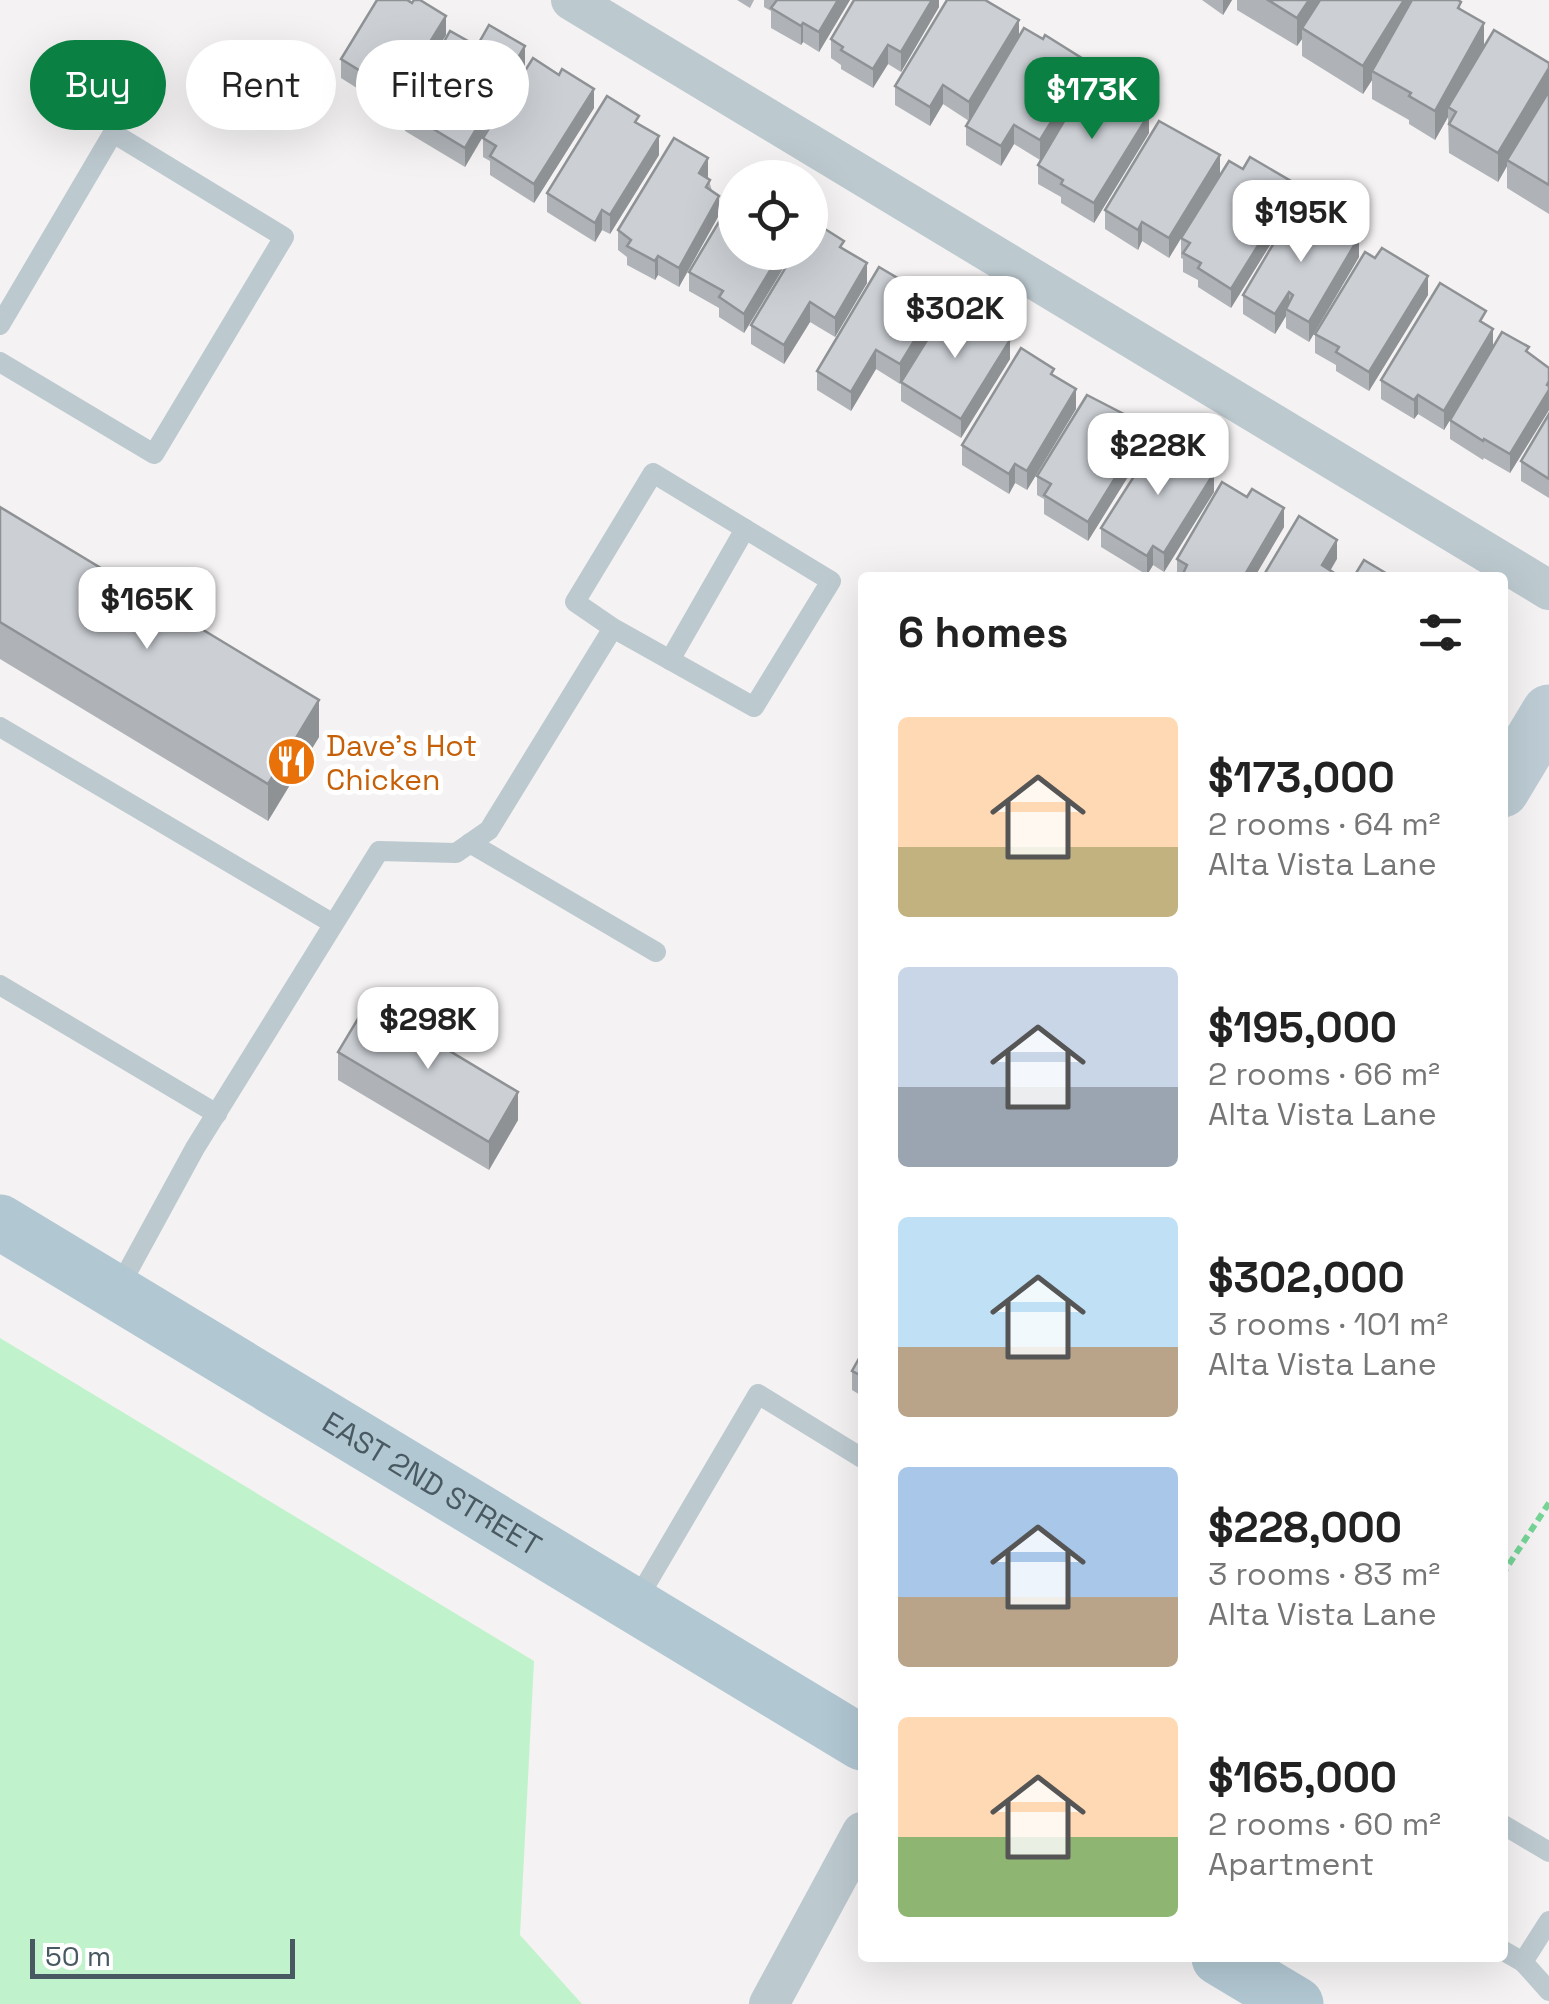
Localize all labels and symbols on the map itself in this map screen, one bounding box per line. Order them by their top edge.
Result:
pin: $173K [1022,57,1162,142]
pin: $195K [1231,180,1371,265]
pin: $302K [885,276,1025,361]
pin: $228K [1088,413,1228,498]
pin: $165K [77,567,217,652]
place label: Dave's Hot Chicken [326,726,477,799]
restaurant icon: Dave's Hot Chicken [265,736,317,788]
pin: $298K [358,987,498,1072]
street label: EAST 2ND STREET [316,1402,549,1564]
scale bar [30,1934,295,1978]

